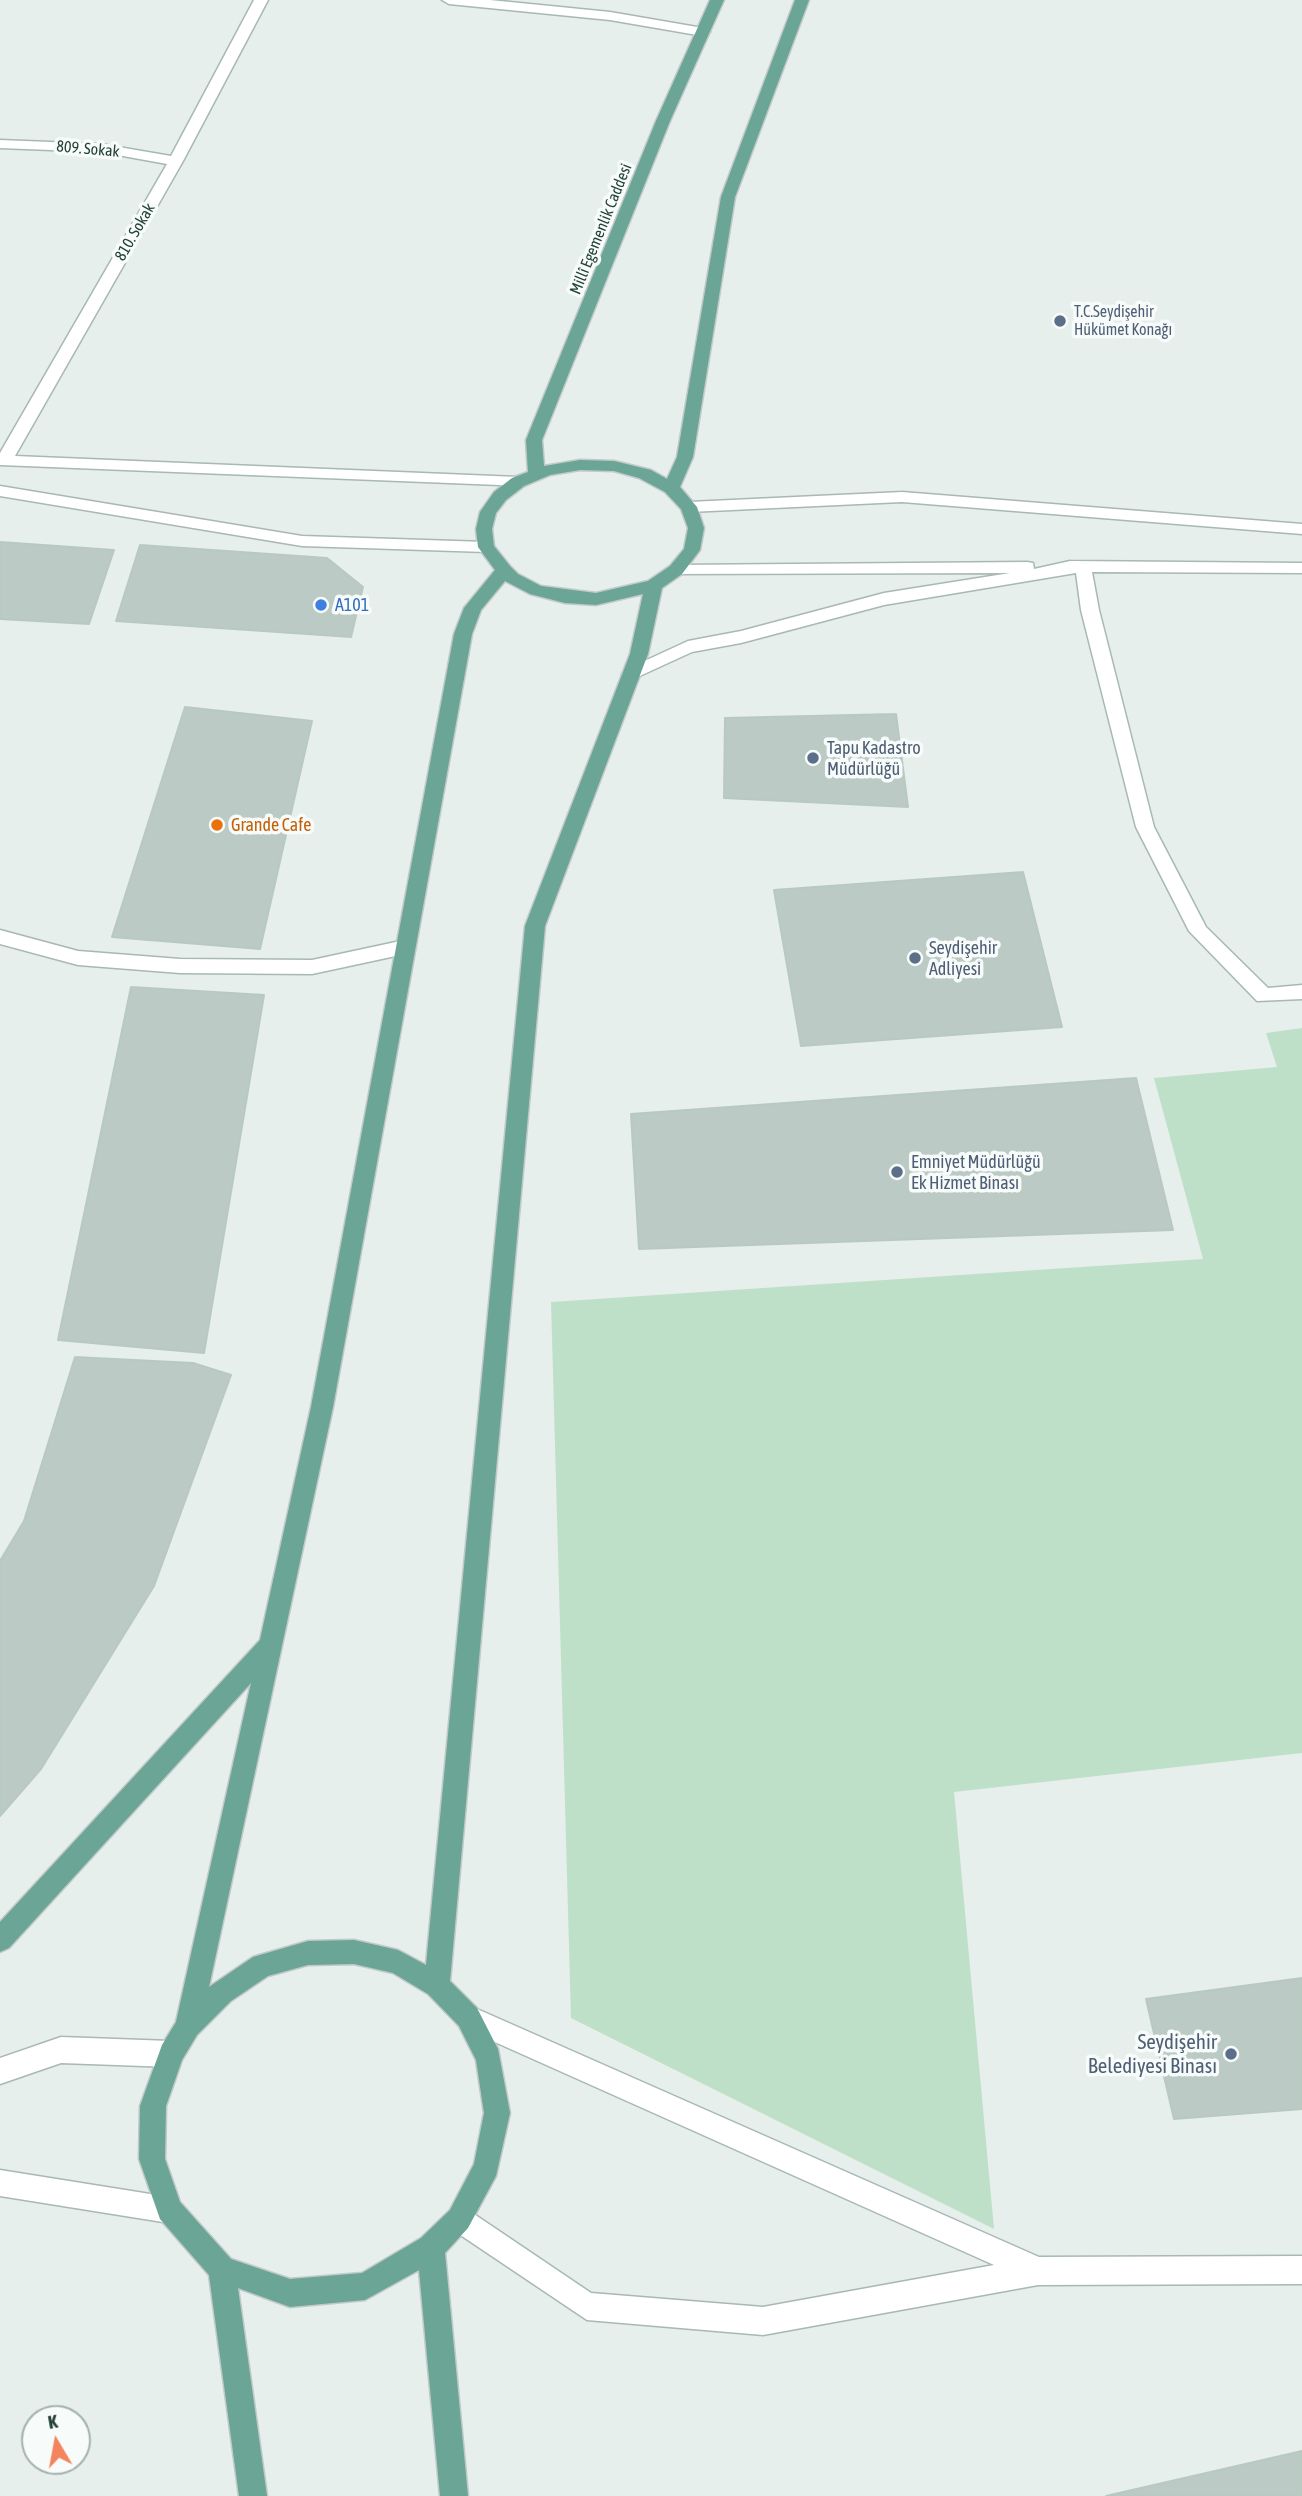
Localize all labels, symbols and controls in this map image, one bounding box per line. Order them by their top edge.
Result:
street label: 809. Sokak [56,137,120,161]
street label: Millî Egemenlik Caddesi [566,161,636,297]
street label: 810. Sokak [111,200,159,264]
place label: T.C.Seydişehir Hükümet Konağı [1074,302,1172,340]
marker: T.C.Seydişehir Hükümet Konağı [1052,313,1068,329]
place label: A101 [335,594,369,616]
marker: A101 [313,597,329,613]
place label: Tapu Kadastro Müdürlüğü [827,737,921,780]
marker: Tapu Kadastro Müdürlüğü [805,750,821,766]
place label: Grande Cafe [231,814,311,836]
marker: Grande Cafe [209,817,225,833]
place label: Seydişehir Adliyesi [929,937,997,979]
marker: Seydişehir Adliyesi [907,950,923,966]
place label: Emniyet Müdürlüğü Ek Hizmet Binası [911,1151,1041,1194]
marker: Emniyet Müdürlüğü Ek Hizmet Binası [889,1164,905,1180]
place label: Seydişehir Belediyesi Binası [1088,2029,1217,2079]
marker: Seydişehir Belediyesi Binası [1223,2046,1239,2062]
north arrow [21,2405,91,2475]
text: K [46,2410,59,2433]

